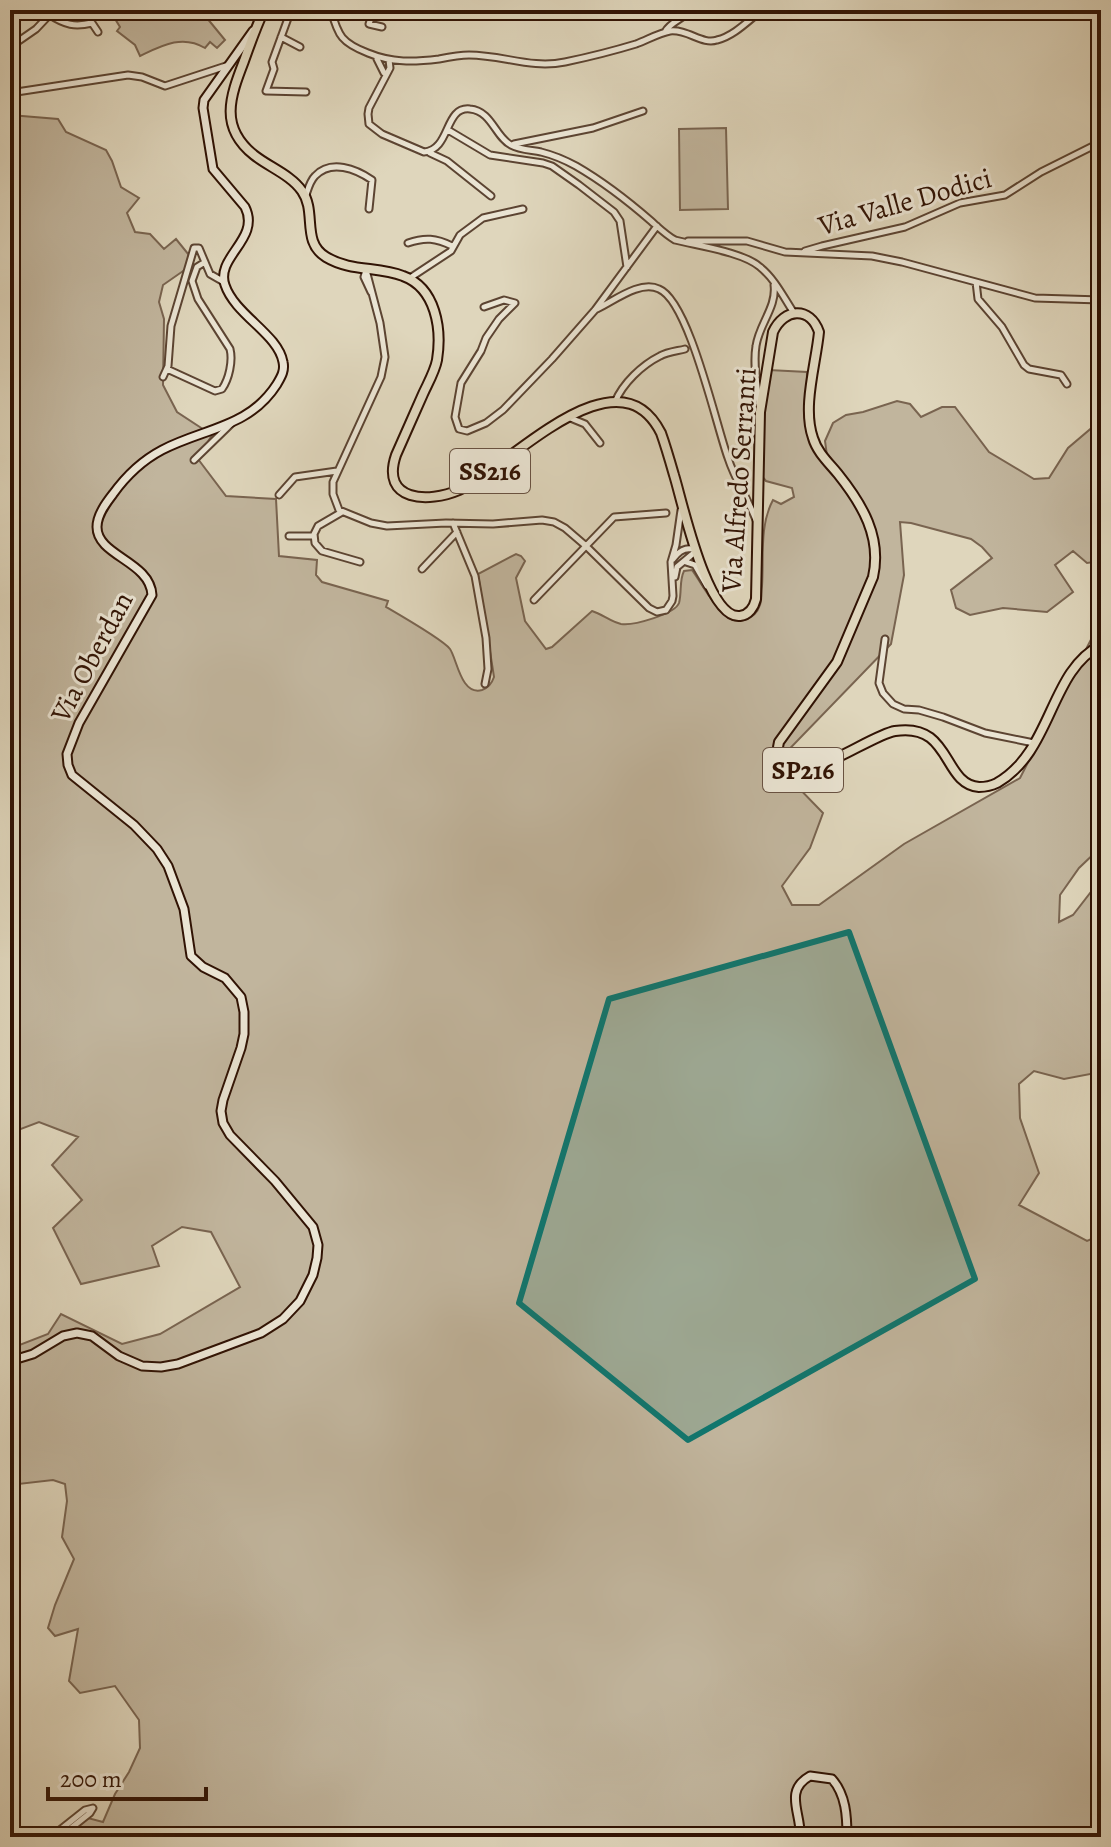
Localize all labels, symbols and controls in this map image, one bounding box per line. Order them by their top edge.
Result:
street label: Via Valle Dodici [813,159,996,245]
street label: Via Alfredo Serranti [712,366,766,595]
road number: SS216 [450,449,530,493]
street label: Via Oberdan [41,585,142,730]
road number: SP216 [763,748,843,792]
scale bar [48,1751,206,1801]
text: 200 m [60,1763,122,1795]

